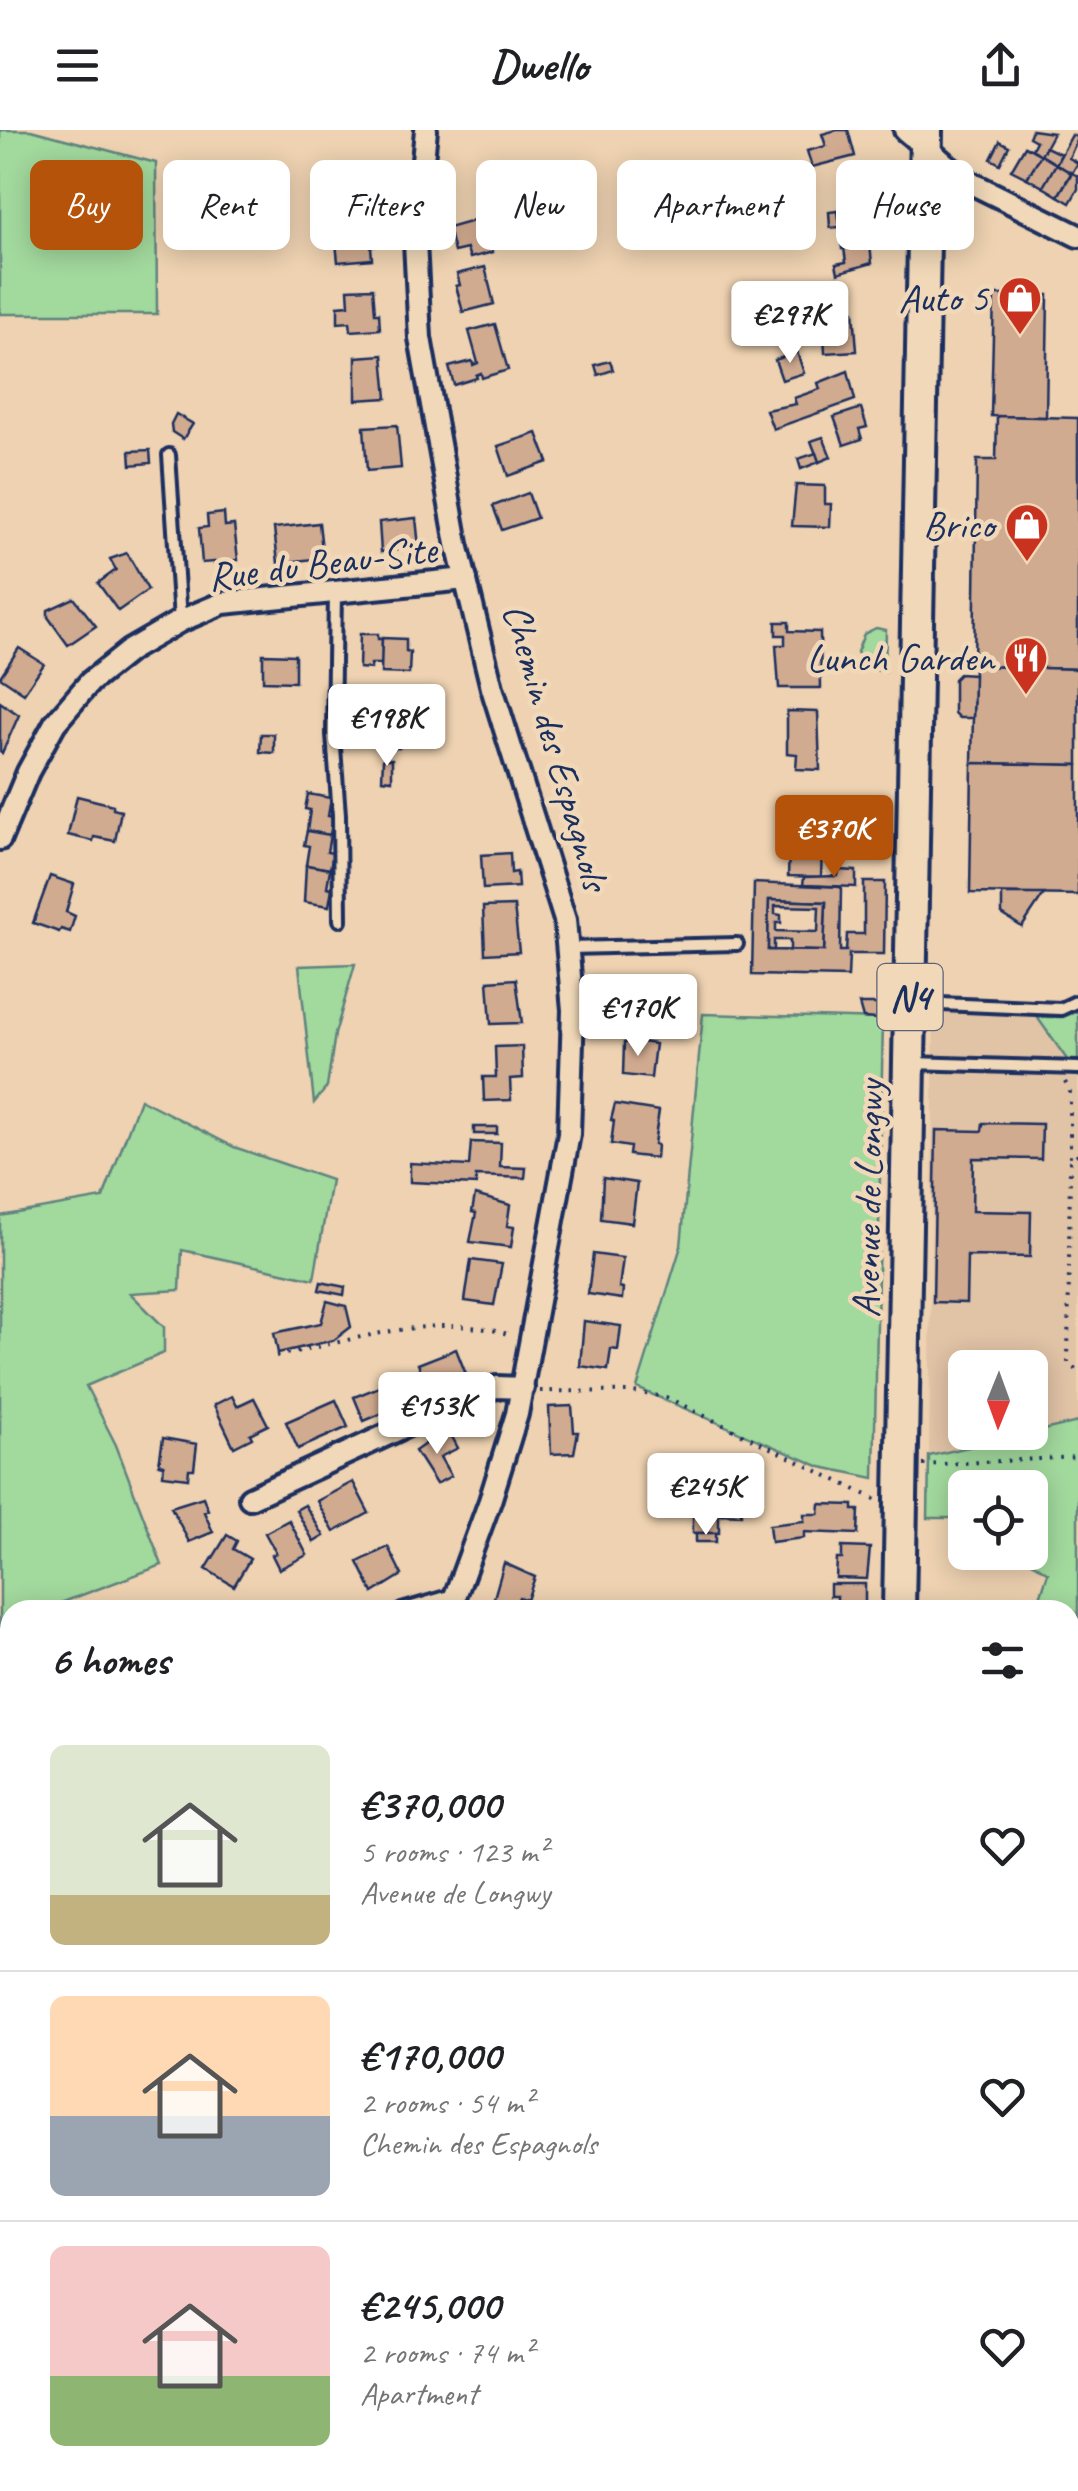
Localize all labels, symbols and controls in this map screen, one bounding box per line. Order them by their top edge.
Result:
text: Dwello [490,37,588,94]
icon: menu [50,38,105,93]
icon: share [973,38,1028,93]
chip: Buy [30,160,143,250]
chip: Rent [163,160,290,250]
chip: Filters [310,160,456,250]
chip: New [476,160,597,250]
chip: Apartment [617,160,816,250]
chip: House [836,160,974,250]
place label: Auto 5 [898,273,990,323]
shop icon: Auto 5 [997,275,1043,336]
pin: €297K [720,281,860,366]
text: €297K [753,293,827,334]
place label: Brico [923,500,998,550]
shop icon: Brico [1004,502,1050,563]
street label: Rue du Beau-Site [205,524,442,602]
street label: Chemin des Espagnols [491,598,622,899]
place label: Lunch Garden [807,633,996,683]
restaurant icon: Lunch Garden [1003,635,1049,696]
pin: €198K [317,684,457,769]
text: €198K [350,696,424,737]
pin: €370K [764,795,904,880]
text: €370K [797,807,871,848]
road number: N4 [878,964,942,1030]
pin: €170K [568,974,708,1059]
text: €170K [601,986,675,1027]
street label: Avenue de Longwy [841,1076,895,1318]
north arrow [948,1350,1048,1450]
map controls [948,1350,1048,1570]
pin: €153K [367,1372,507,1457]
text: €153K [400,1384,474,1425]
pin: €245K [636,1453,776,1538]
text: €245K [669,1465,743,1506]
button: locate [948,1470,1048,1570]
icon: filters [975,1633,1030,1688]
text: 6 homes [50,1634,169,1687]
text: €370,000 [360,1778,500,1831]
icon: home [130,1785,250,1905]
icon: heart [975,1818,1030,1873]
text: 5 rooms · 123 m² [360,1831,547,1872]
text: Avenue de Longwy [360,1872,550,1913]
text: €170,000 [360,2029,500,2082]
icon: home [130,2036,250,2156]
icon: heart [975,2069,1030,2124]
text: 2 rooms · 54 m² [360,2082,533,2123]
text: Chemin des Espagnols [360,2123,597,2164]
text: €245,000 [360,2279,500,2332]
icon: home [130,2286,250,2406]
icon: heart [975,2319,1030,2374]
text: 2 rooms · 74 m² [360,2332,533,2373]
text: Apartment [360,2373,478,2414]

